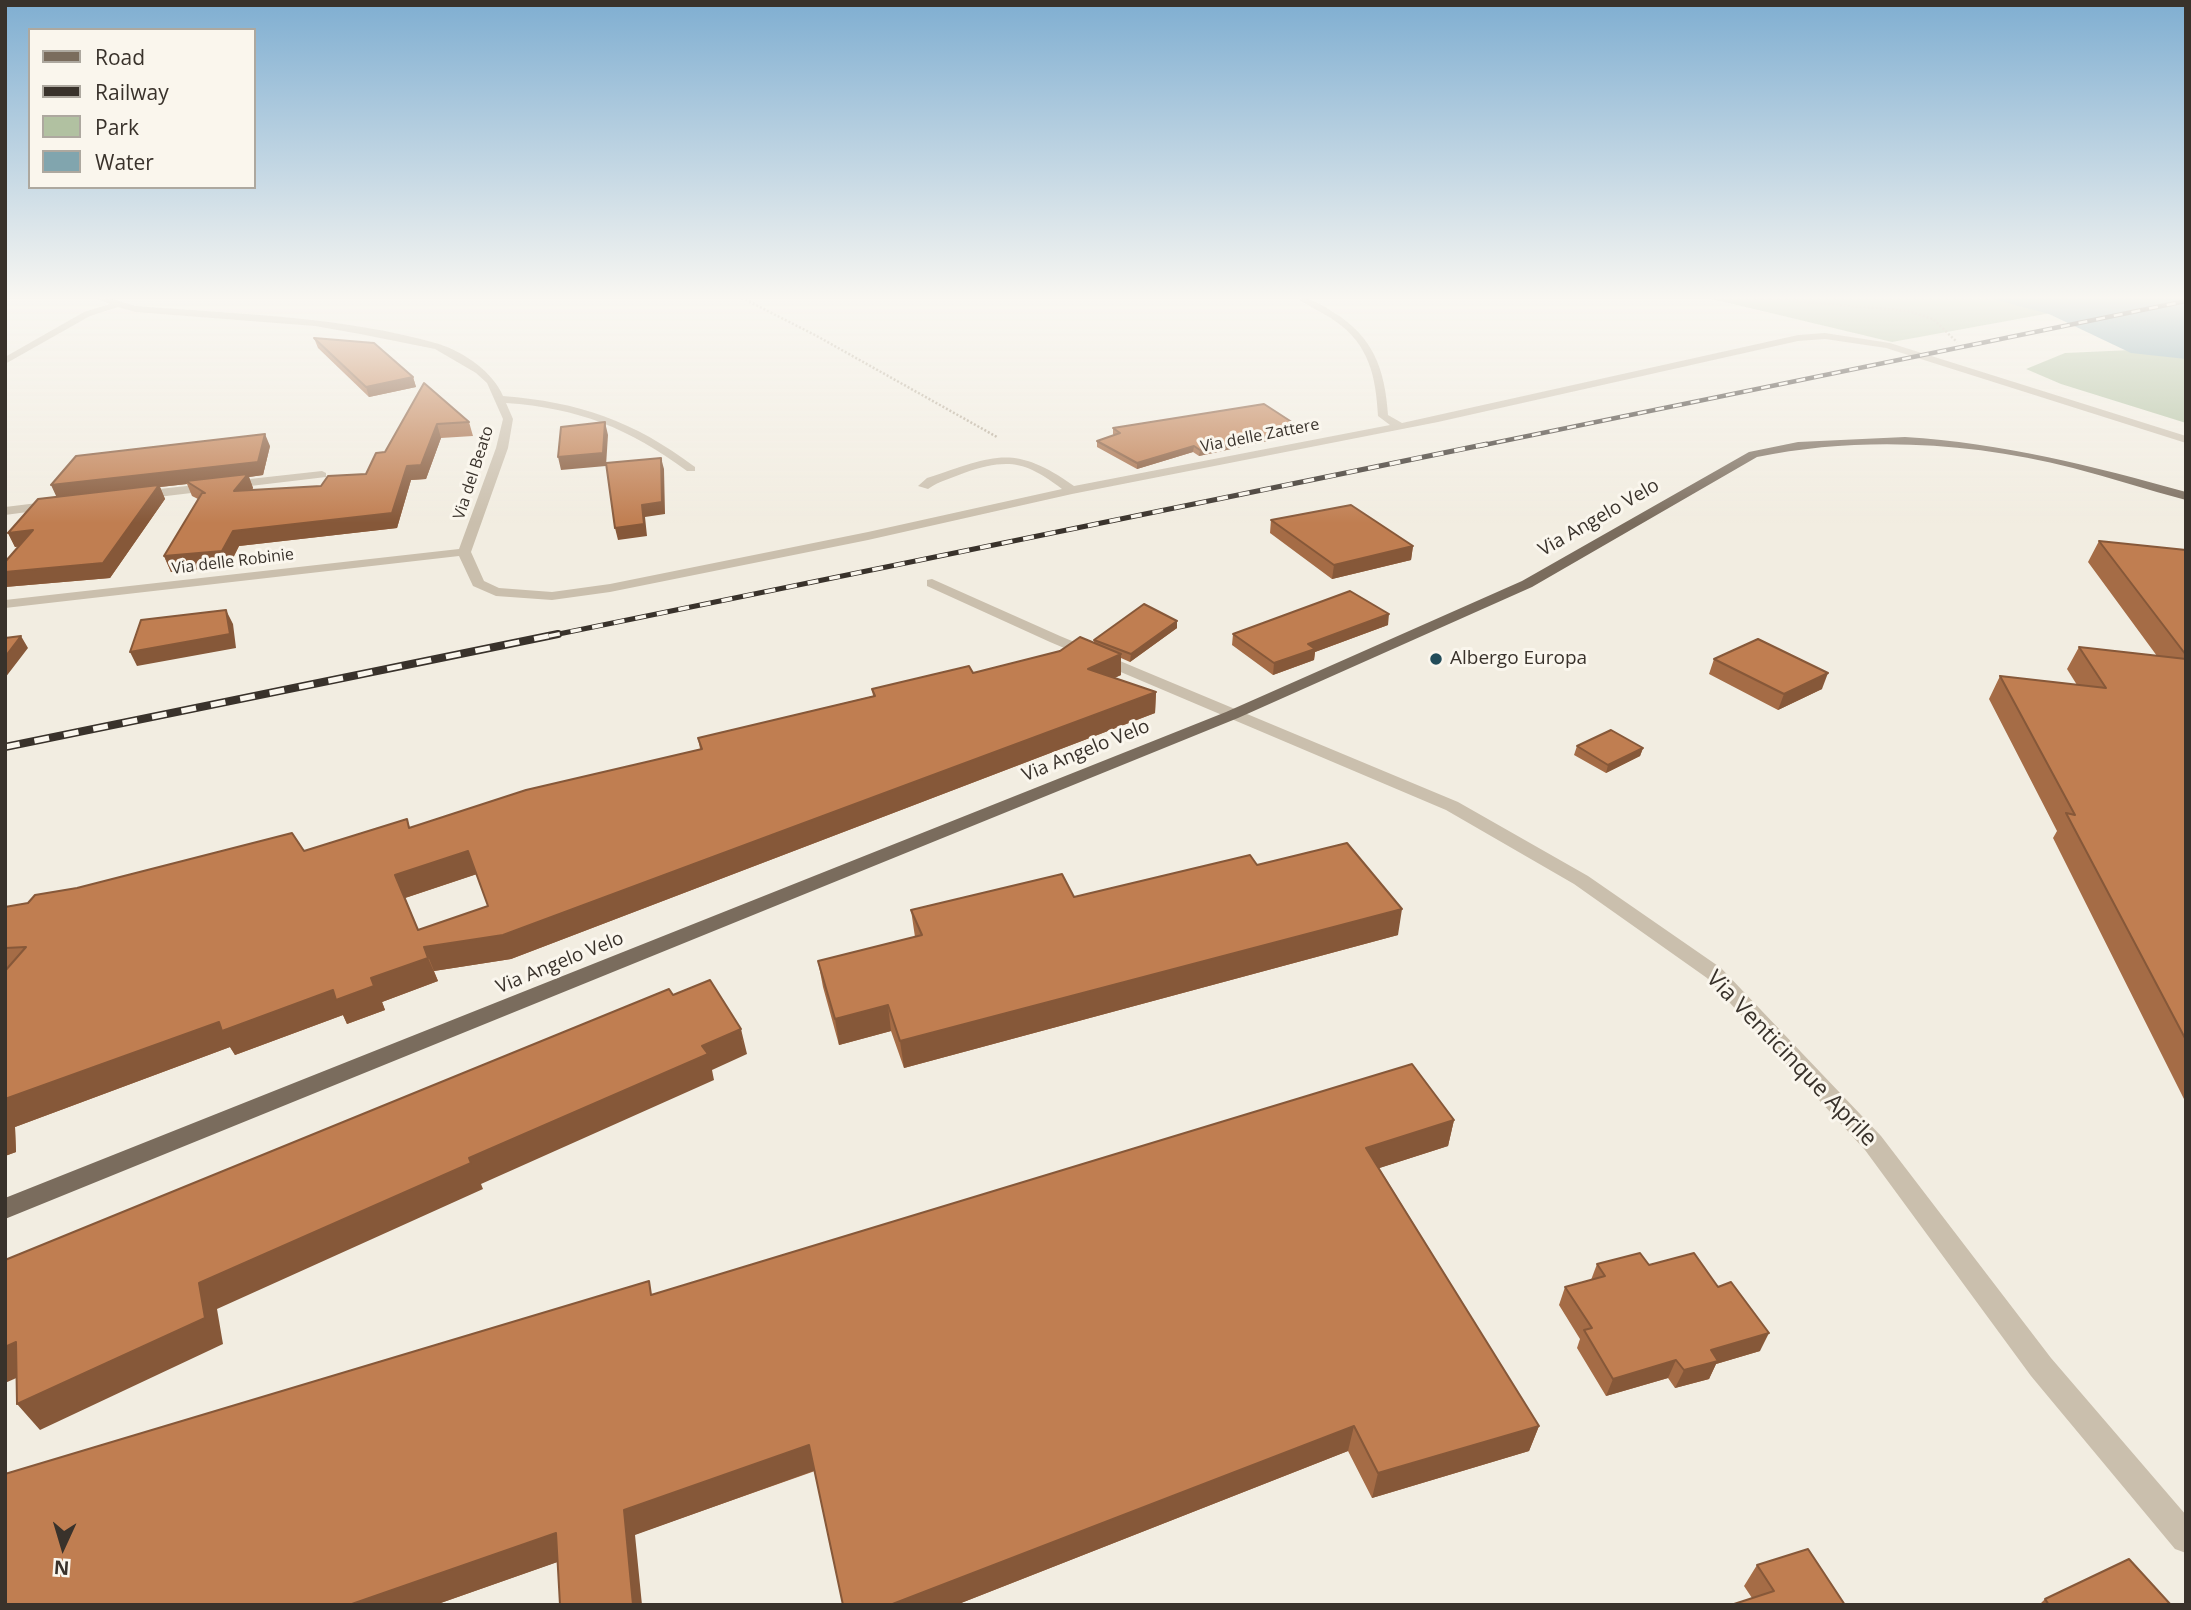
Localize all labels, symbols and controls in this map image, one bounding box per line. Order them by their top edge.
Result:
legend [28,28,256,189]
text: Road [95,43,145,71]
text: Railway [95,78,169,106]
text: Park [95,113,139,141]
text: Water [95,148,154,176]
street label: Via delle Zattere [1199,415,1321,457]
street label: Via del Beato [450,424,498,522]
street label: Via Angelo Velo [1535,474,1663,562]
street label: Via delle Robinie [171,545,295,579]
place label: Albergo Europa [1450,648,1587,670]
marker: Albergo Europa [1428,651,1444,667]
street label: Via Angelo Velo [1019,715,1153,787]
street label: Via Angelo Velo [493,927,627,999]
street label: Via Venticinque Aprile [1700,965,1882,1153]
north arrow [28,1512,98,1582]
text: N [53,1554,70,1581]

